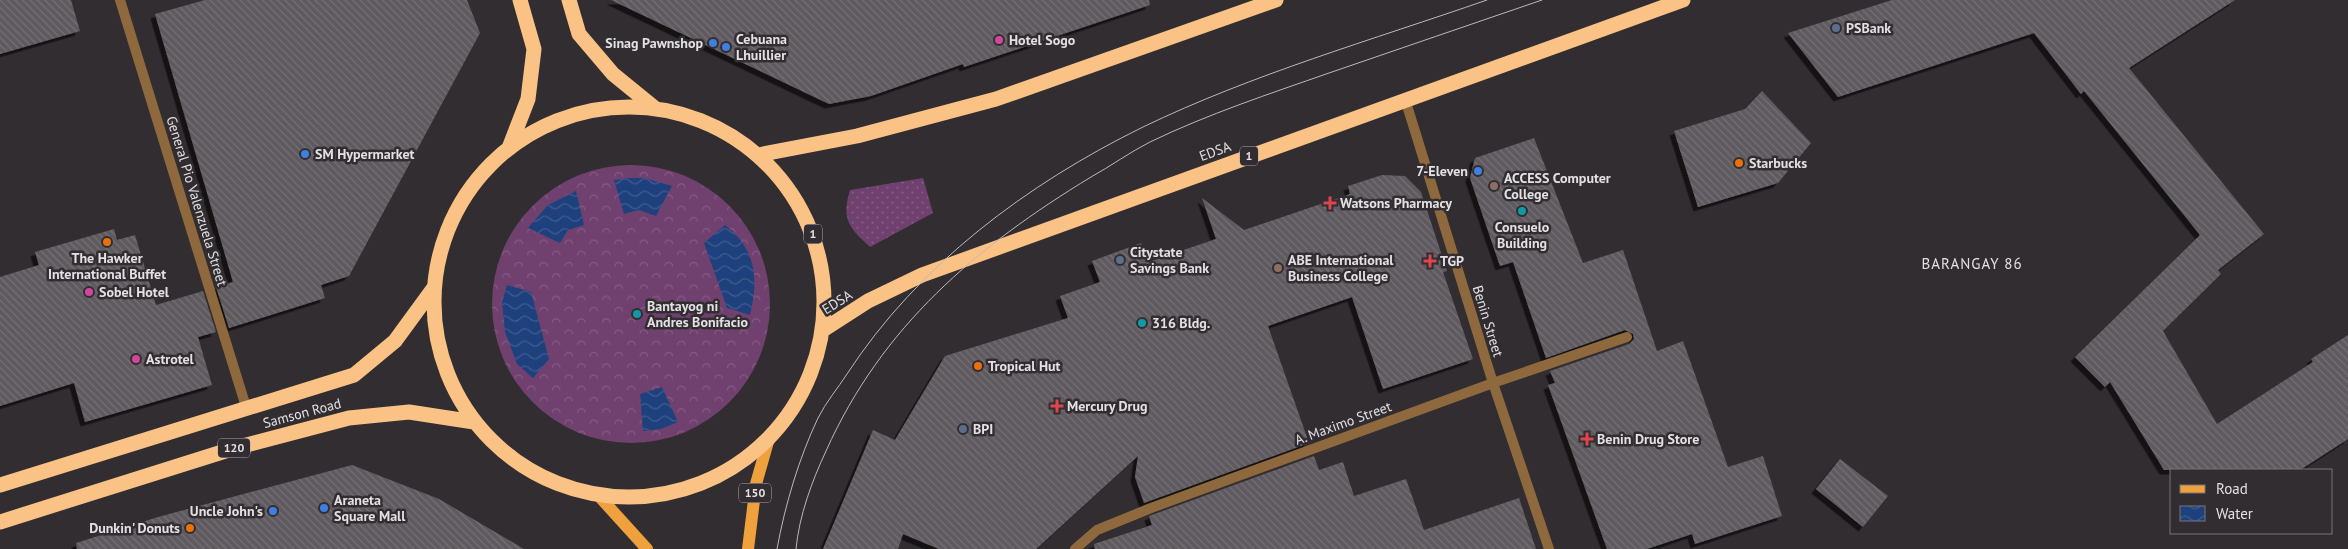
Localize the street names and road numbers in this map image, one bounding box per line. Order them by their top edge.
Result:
street label: General Pio Valenzuela Street [163,114,232,288]
street label: EDSA [1197,137,1234,165]
road number: 1 [1240,146,1258,166]
road number: 1 [804,224,822,243]
street label: Benin Street [1469,283,1507,359]
street label: EDSA [819,285,856,318]
street label: Samson Road [261,394,343,432]
street label: A. Maximo Street [1292,397,1394,449]
road number: 120 [218,438,250,458]
road number: 150 [739,483,771,502]

